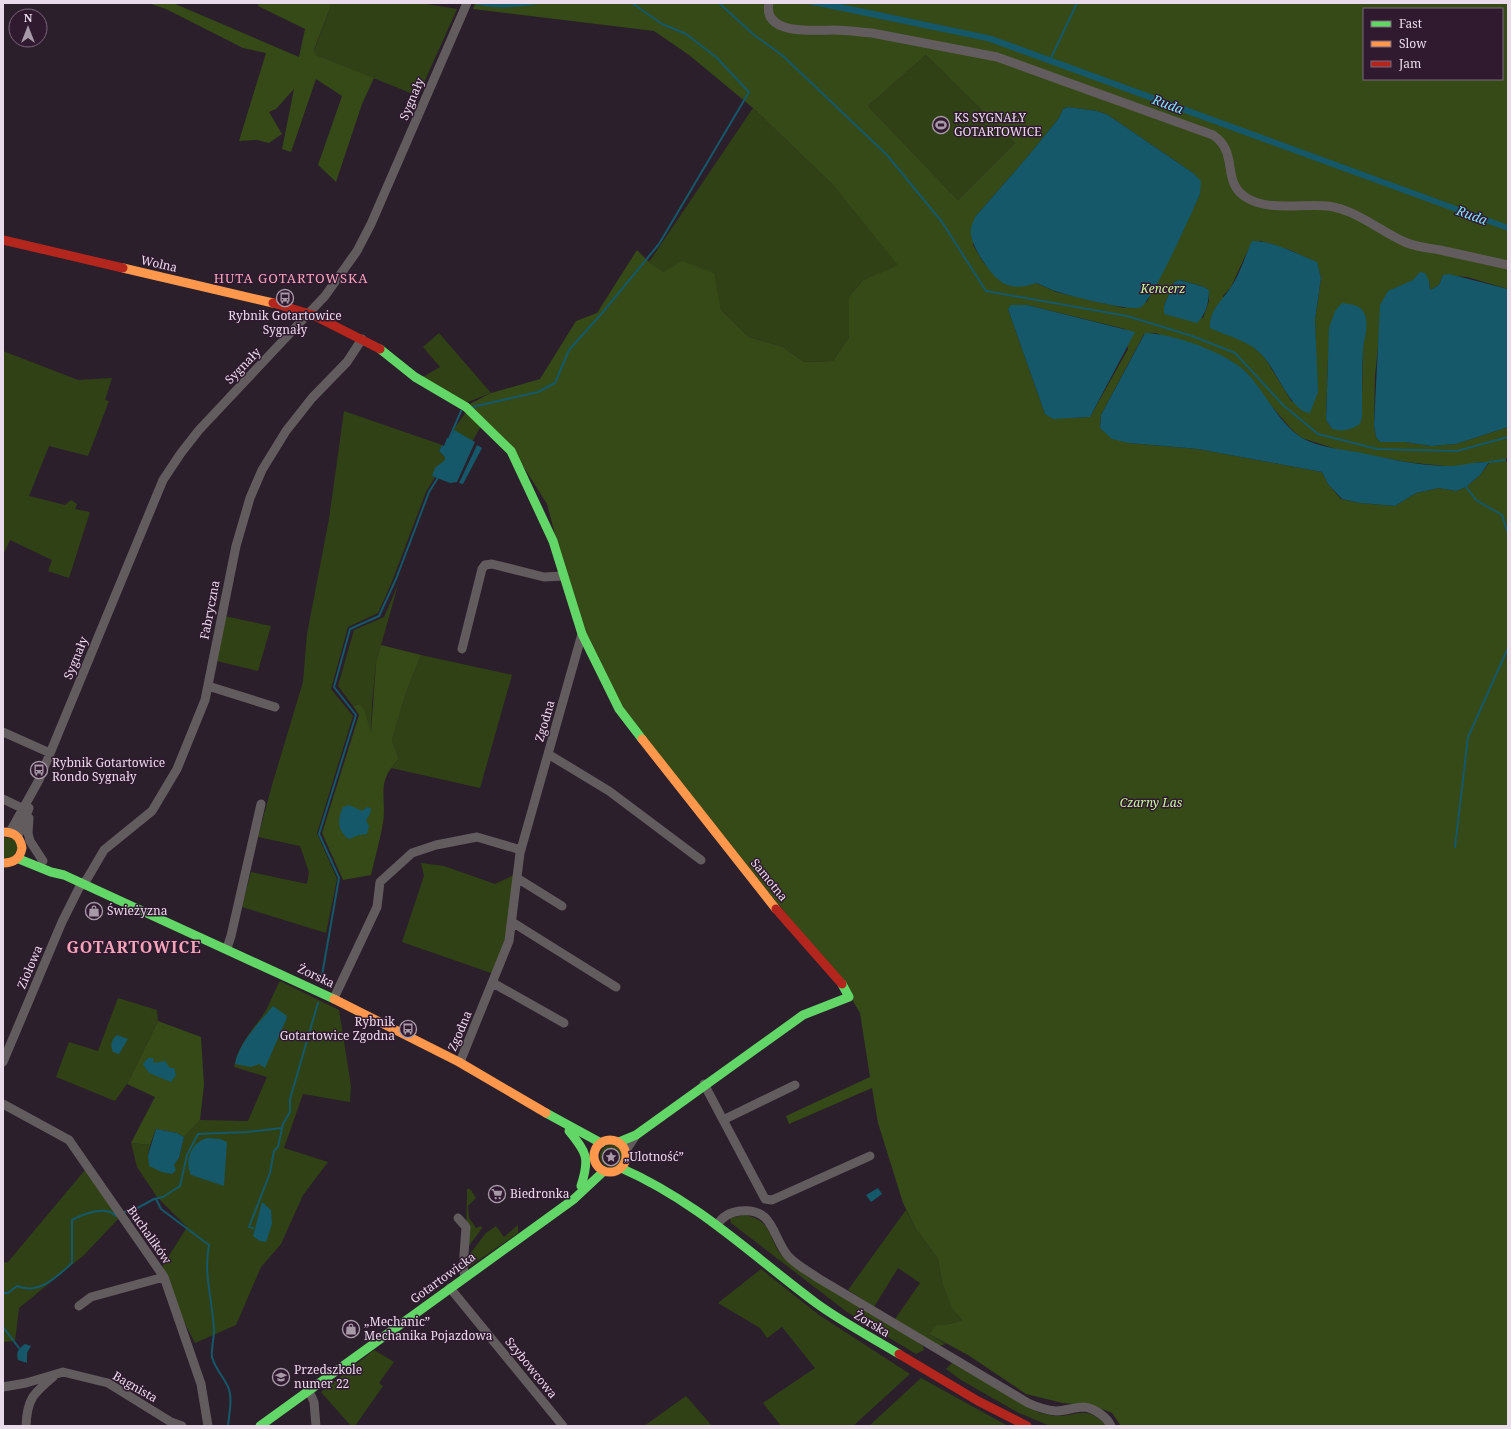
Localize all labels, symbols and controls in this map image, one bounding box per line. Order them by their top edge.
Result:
north arrow [8,8,48,48]
legend [1363,8,1503,80]
text: N [24,10,33,25]
text: Fast [1399,15,1422,32]
text: Slow [1399,35,1427,52]
text: Jam [1398,55,1421,72]
street label: Sygnały [395,75,428,123]
water label: Ruda [1149,90,1186,118]
place label: KS SYGNAŁY GOTARTOWICE [954,109,1042,140]
sports icon: KS SYGNAŁY GOTARTOWICE [931,115,951,135]
water label: Ruda [1453,201,1490,229]
street label: Wolna [139,251,179,276]
district label: HUTA GOTARTOWSKA [214,269,368,287]
park label: Kencerz [1140,280,1185,297]
bus stop icon: Rybnik Gotartowice Sygnały [275,288,295,308]
place label: Rybnik Gotartowice Sygnały [228,307,342,338]
street label: Sygnały [221,344,264,388]
street label: Fabryczna [195,579,224,641]
street label: Sygnały [59,634,92,682]
street label: Zgodna [531,698,559,744]
place label: Rybnik Gotartowice Rondo Sygnały [52,754,165,785]
bus stop icon: Rybnik Gotartowice Rondo Sygnały [29,760,49,780]
park label: Czarny Las [1120,794,1183,811]
street label: Samotna [747,855,792,905]
shop icon: Świeżyzna [84,901,104,921]
place label: Świeżyzna [107,902,168,919]
district label: GOTARTOWICE [66,936,202,958]
street label: Ziołowa [13,942,46,991]
street label: Żorska [295,960,338,992]
street label: Zgodna [443,1008,476,1054]
place label: Rybnik Gotartowice Zgodna [280,1013,396,1044]
bus stop icon: Rybnik Gotartowice Zgodna [398,1019,418,1039]
place icon: „Ulotność” [601,1147,621,1167]
place label: „Ulotność” [624,1148,684,1165]
supermarket icon: Biedronka [487,1184,507,1204]
place label: Biedronka [510,1185,570,1202]
street label: Buchalików [123,1202,176,1268]
street label: Gotartowicka [407,1248,479,1307]
street label: Żorska [851,1306,893,1341]
place label: „Mechanic” Mechanika Pojazdowa [364,1313,493,1344]
shop icon: „Mechanic” Mechanika Pojazdowa [341,1319,361,1339]
street label: Szybowcowa [501,1334,561,1402]
place label: Przedszkole numer 22 [294,1361,362,1392]
street label: Bagnista [110,1367,161,1406]
school or university icon: Przedszkole numer 22 [271,1367,291,1387]

